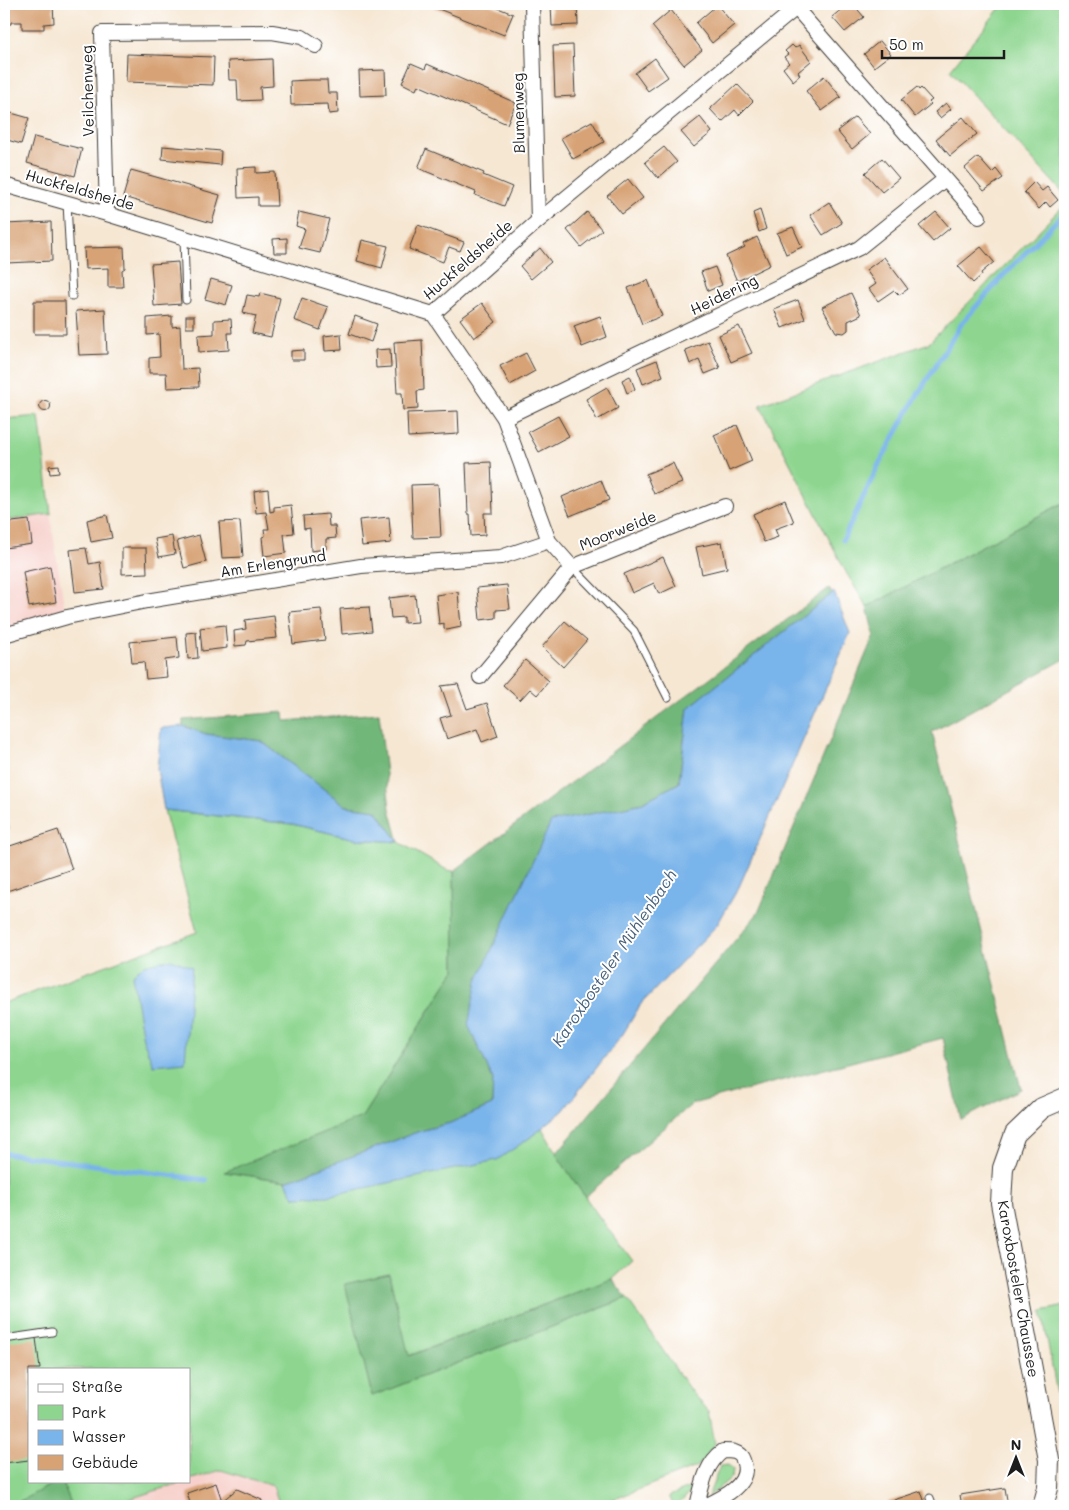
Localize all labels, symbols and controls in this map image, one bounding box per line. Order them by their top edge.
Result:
scale bar [882,28,1004,60]
text: 50 m [889,34,924,54]
street label: Veilchenweg [76,45,98,137]
street label: Blumenweg [507,72,529,153]
street label: Huckfeldsheide [23,164,137,214]
street label: Huckfeldsheide [418,215,516,304]
street label: Heidering [687,269,761,319]
street label: Moorweide [576,506,659,555]
street label: Am Erlengrund [218,545,327,581]
water label: Karoxbosteler Mühlenbach [547,865,681,1050]
street label: Karoxbosteler Chaussee [994,1199,1044,1379]
legend [28,1368,190,1482]
text: Straße [72,1376,123,1396]
text: Park [72,1402,106,1422]
text: Wasser [72,1426,126,1446]
north arrow [992,1432,1042,1482]
text: N [1011,1435,1021,1454]
text: Gebäude [72,1452,138,1472]

